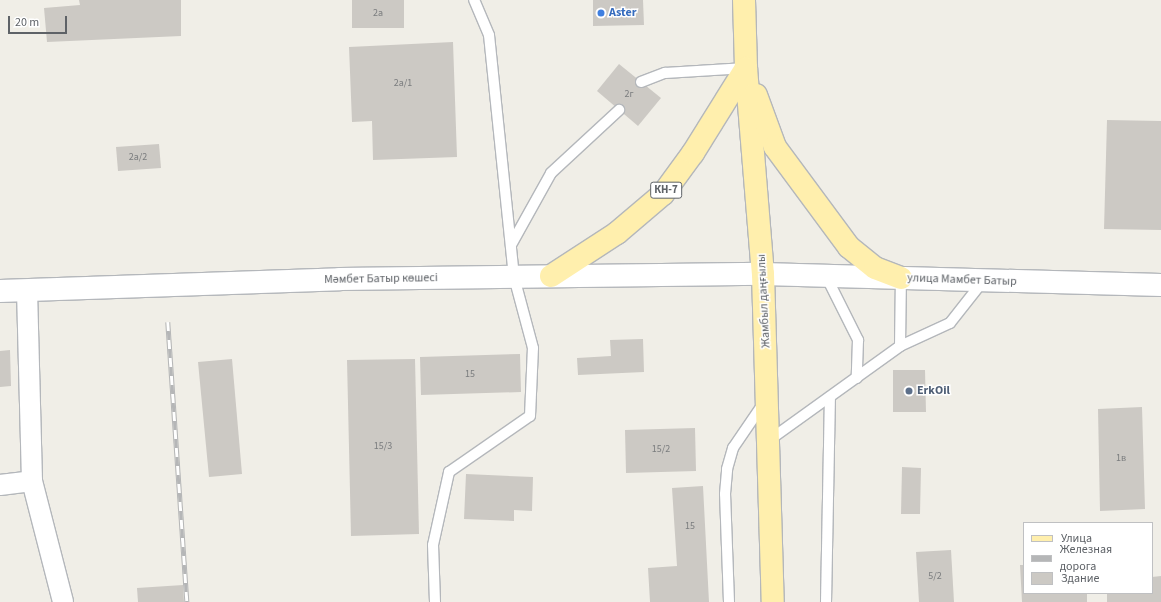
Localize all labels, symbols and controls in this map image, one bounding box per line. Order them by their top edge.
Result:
place label: Aster [609,6,636,20]
scale bar [10,8,69,34]
house number: 2а [373,8,383,20]
marker: Aster [596,8,606,18]
text: 20 m [15,14,39,31]
house number: 2а/1 [394,78,412,90]
house number: 2г [624,89,634,101]
house number: 2а/2 [129,152,147,164]
road number: КН-7 [650,181,682,199]
street label: Жамбыл даңғылы [754,254,774,348]
street label: Мәмбет Батыр көшесі [324,271,438,287]
street label: улица Мамбет Батыр [907,271,1017,289]
house number: 15 [465,369,475,381]
place label: ErkOil [917,384,950,398]
marker: ErkOil [904,386,914,396]
house number: 15/3 [374,441,392,453]
house number: 15/2 [652,444,670,456]
house number: 1в [1116,453,1126,465]
house number: 15 [685,521,695,533]
legend [1023,522,1153,594]
text: Улица [1061,530,1092,547]
text: Железная дорога [1060,541,1112,575]
text: Здание [1061,570,1100,587]
house number: 5/2 [928,571,942,583]

